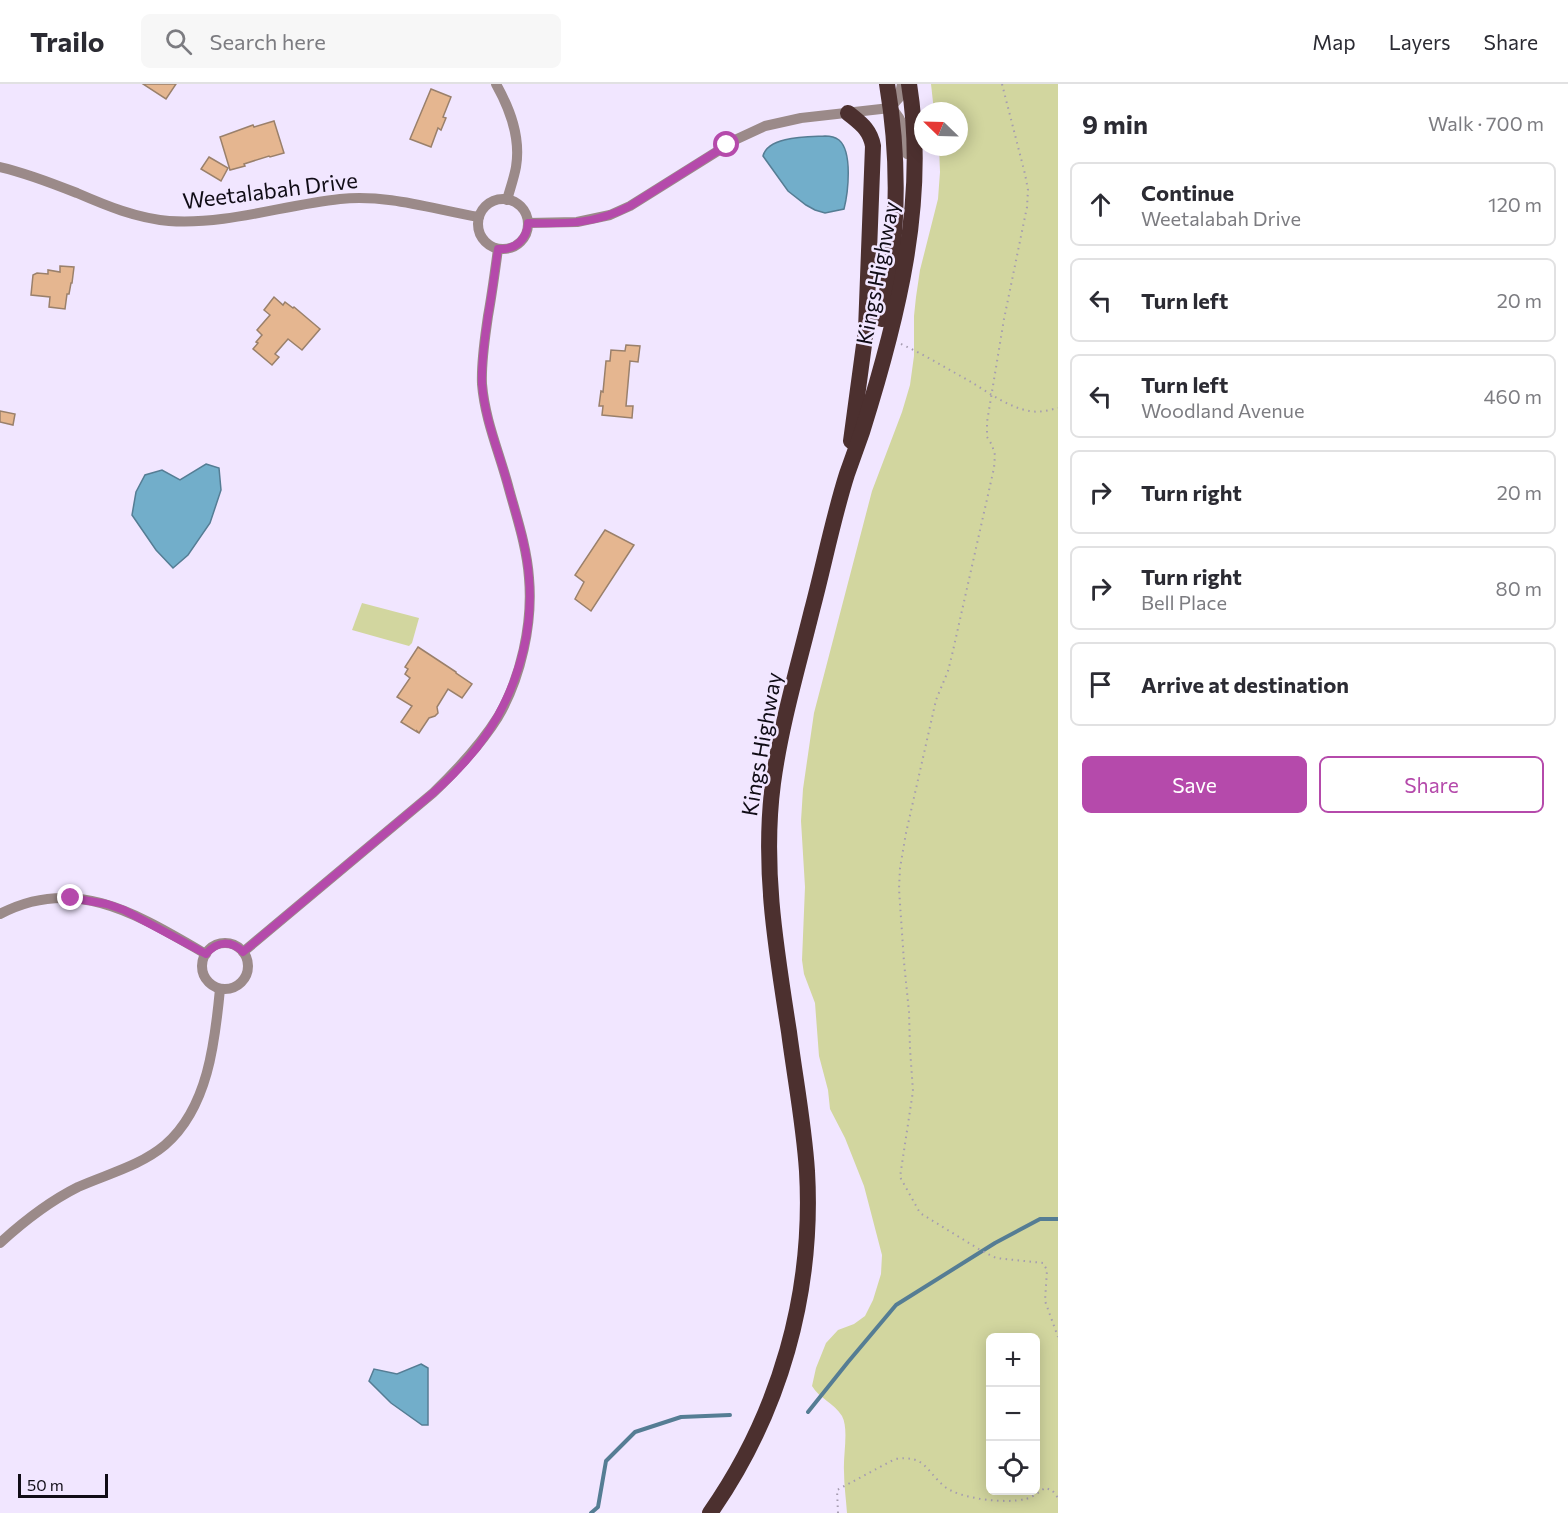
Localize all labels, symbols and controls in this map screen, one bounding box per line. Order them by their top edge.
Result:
search box [141,14,561,68]
text: Trailo [30,24,105,58]
icon: search [162,25,195,58]
text: Search here [210,28,326,55]
text: Map [1312,29,1356,54]
text: Layers [1389,29,1451,54]
text: Share [1484,29,1538,54]
north arrow [914,102,968,156]
text: 9 min [1082,108,1148,139]
text: Walk · 700 m [1428,111,1544,135]
route start [713,131,739,157]
street label: Weetalabah Drive [181,166,359,214]
text: Continue [1141,179,1234,206]
icon: ahead [1084,188,1117,221]
text: 120 m [1488,192,1542,216]
street label: Kings Highway [850,199,904,347]
text: Weetalabah Drive [1141,206,1301,230]
icon: left [1084,284,1117,317]
text: Turn left [1141,287,1228,314]
text: 20 m [1497,288,1542,312]
text: Turn left [1141,371,1228,398]
icon: left [1084,380,1117,413]
text: 460 m [1484,384,1542,408]
text: Woodland Avenue [1141,398,1305,422]
icon: right [1084,476,1117,509]
text: Turn right [1141,479,1242,506]
text: 20 m [1497,480,1542,504]
text: Turn right [1141,563,1242,590]
icon: right [1084,572,1117,605]
text: 80 m [1496,576,1542,600]
text: Bell Place [1141,590,1227,614]
icon: arrive [1084,668,1117,701]
street label: Kings Highway [735,670,787,818]
text: Arrive at destination [1141,671,1349,698]
button: Save [1082,756,1307,813]
button: Share [1319,756,1544,813]
route end [57,884,83,910]
map controls [986,1333,1040,1495]
button: + [986,1333,1040,1387]
button: − [986,1387,1040,1441]
button: locate [986,1441,1040,1495]
scale bar [18,1471,108,1498]
text: 50 m [27,1475,64,1494]

